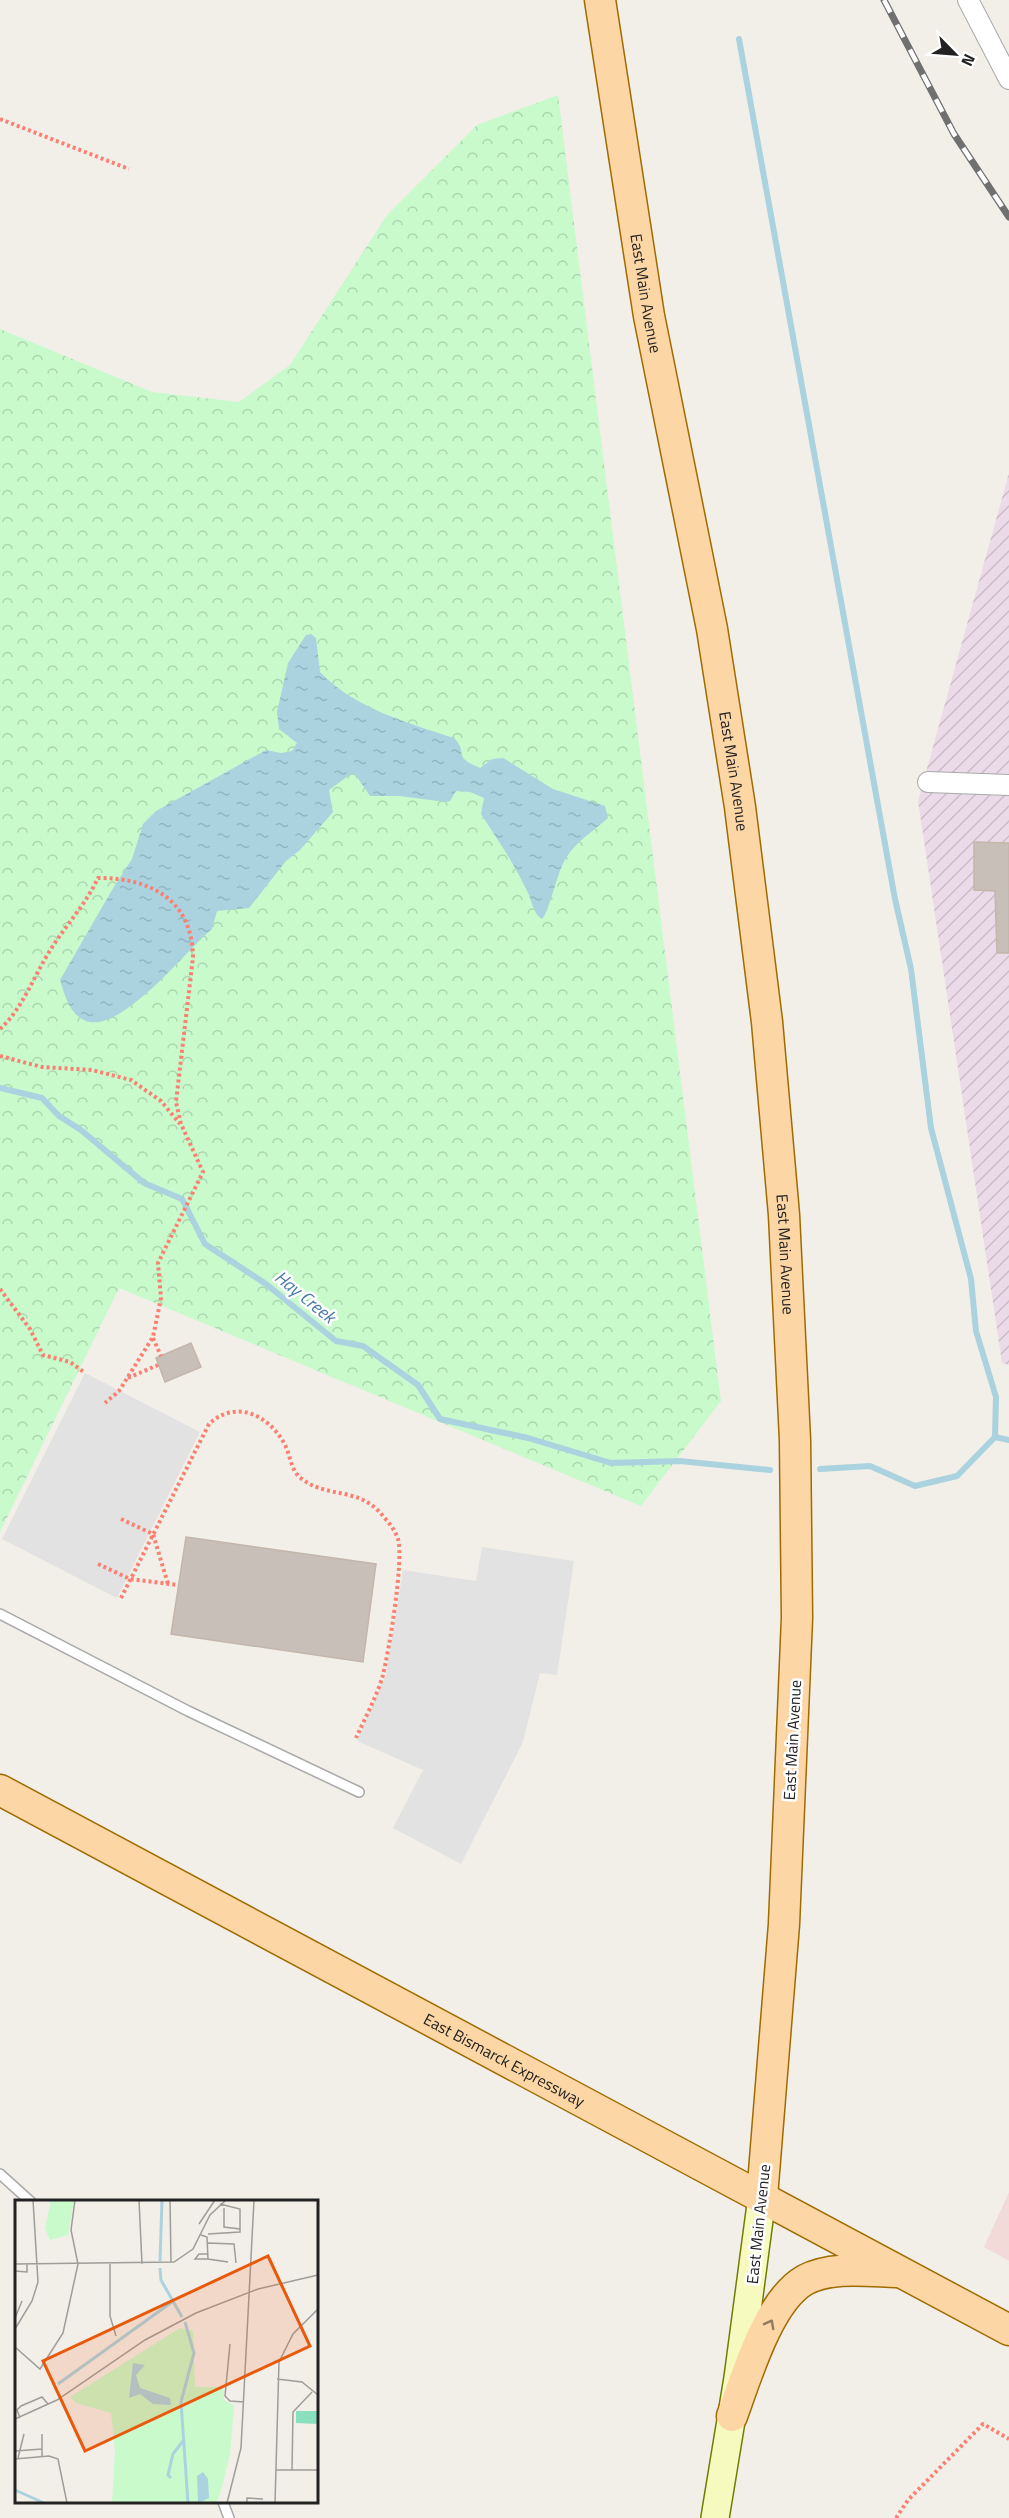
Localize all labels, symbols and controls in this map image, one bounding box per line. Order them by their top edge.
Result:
north arrow [925,24,985,84]
text: N [955,50,982,70]
street label: East Main Avenue [624,232,668,355]
street label: East Main Avenue [713,710,755,832]
street label: East Main Avenue [770,1193,801,1315]
water label: Hay Creek [269,1264,343,1331]
street label: East Main Avenue [777,1679,807,1801]
street label: East Bismarck Expressway [419,2007,590,2113]
street label: East Main Avenue [740,2163,776,2285]
inset map [15,2200,318,2503]
one-way arrow [763,2319,774,2330]

